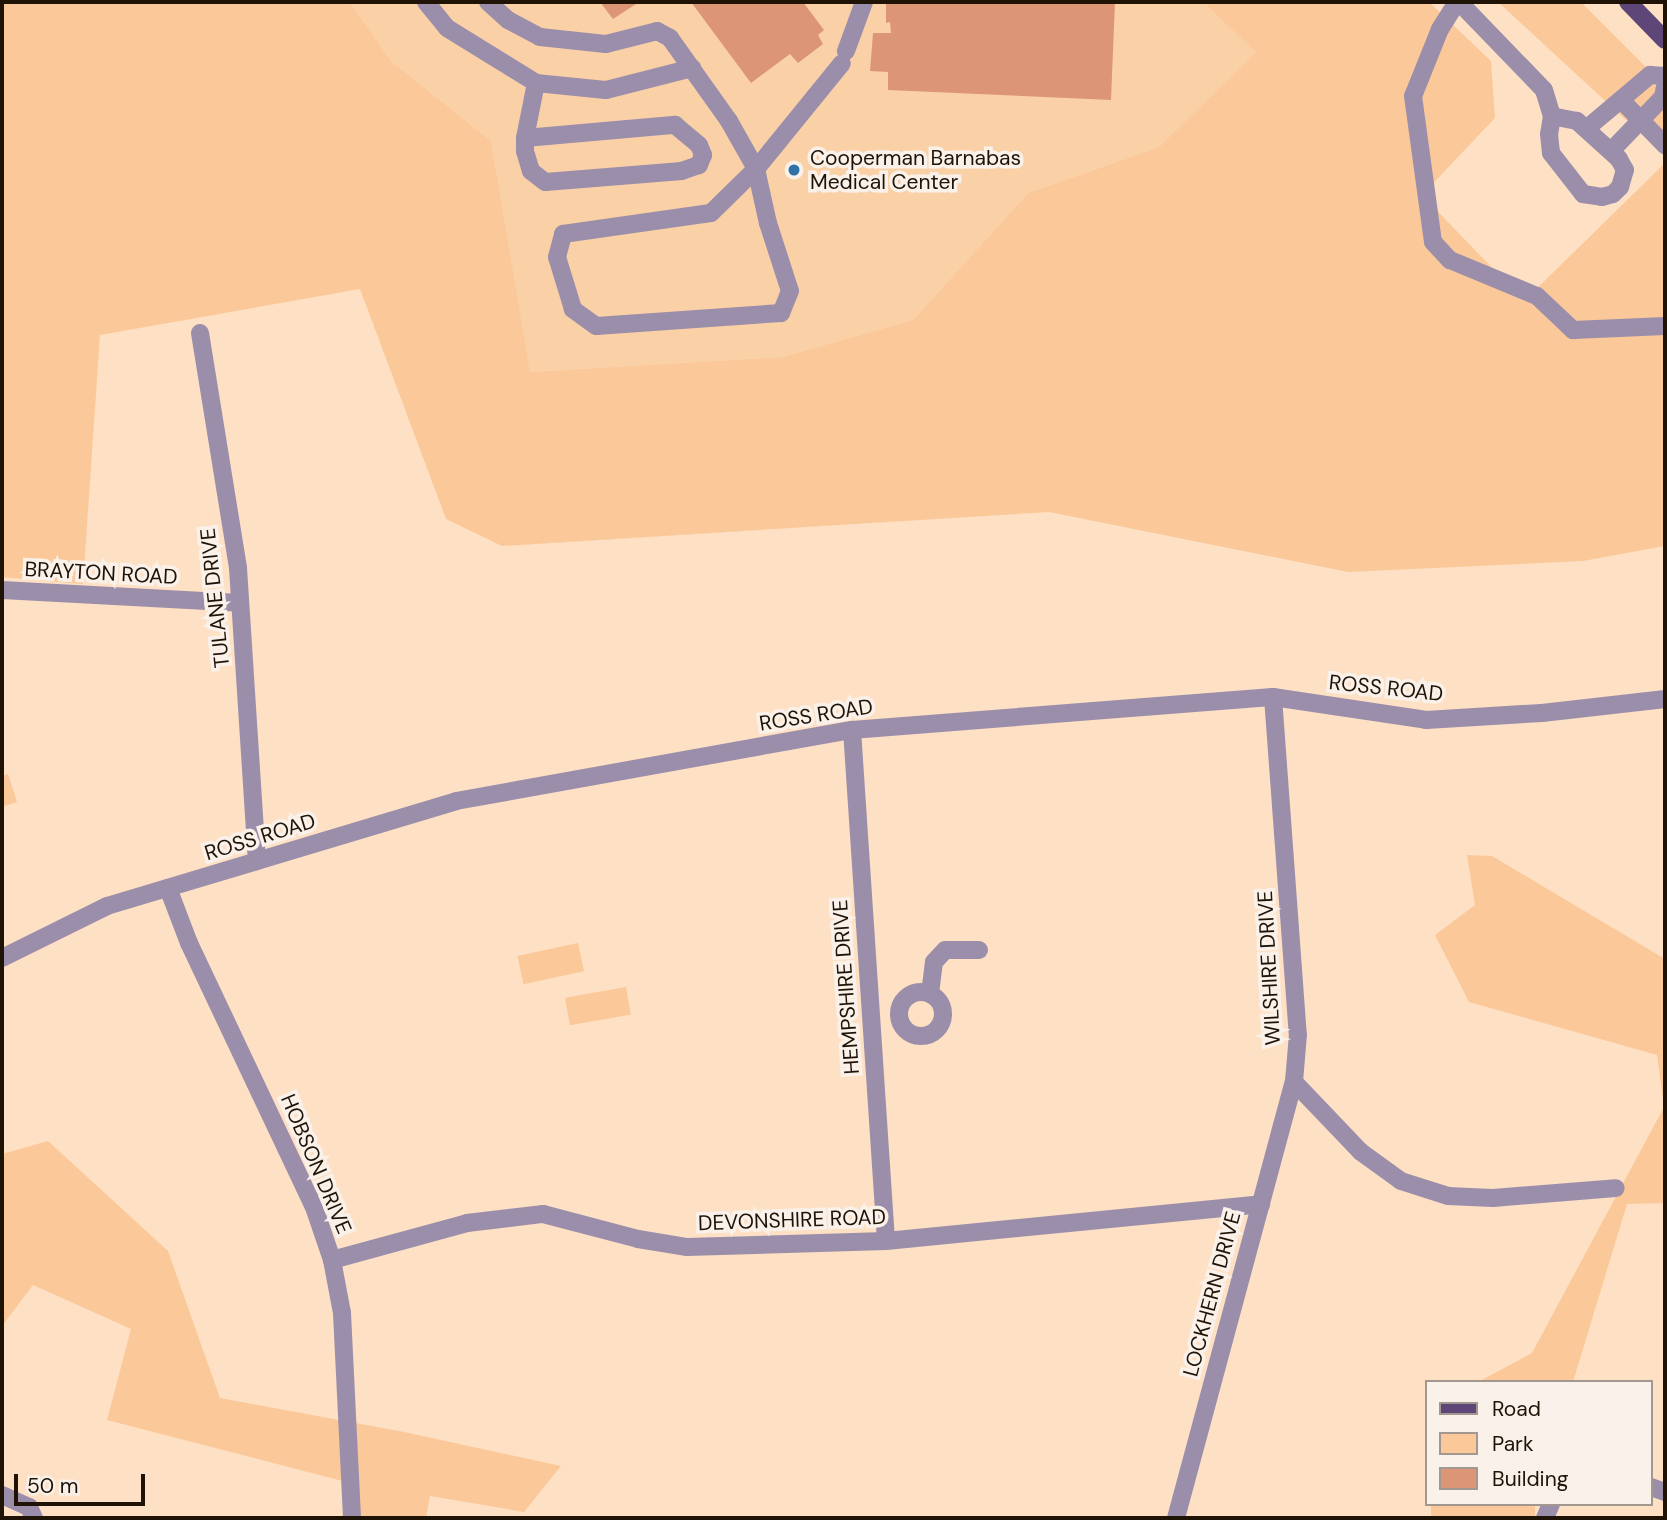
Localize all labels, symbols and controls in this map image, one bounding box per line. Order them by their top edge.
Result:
place label: Cooperman Barnabas Medical Center [810,145,1021,195]
marker: Cooperman Barnabas Medical Center [784,160,804,180]
street label: TULANE DRIVE [195,527,235,669]
street label: BRAYTON ROAD [24,556,178,590]
street label: ROSS ROAD [1328,669,1444,707]
street label: ROSS ROAD [757,694,875,736]
street label: ROSS ROAD [201,808,319,866]
street label: WILSHIRE DRIVE [1252,890,1286,1046]
street label: HEMPSHIRE DRIVE [827,899,865,1075]
street label: HOBSON DRIVE [275,1090,357,1238]
street label: DEVONSHIRE ROAD [698,1204,886,1236]
street label: LOCKHERN DRIVE [1178,1209,1246,1379]
legend [1426,1380,1653,1506]
text: Road [1492,1395,1541,1423]
text: Park [1492,1430,1533,1458]
scale bar [18,1460,149,1504]
text: Building [1492,1465,1568,1493]
text: 50 m [27,1472,78,1500]

